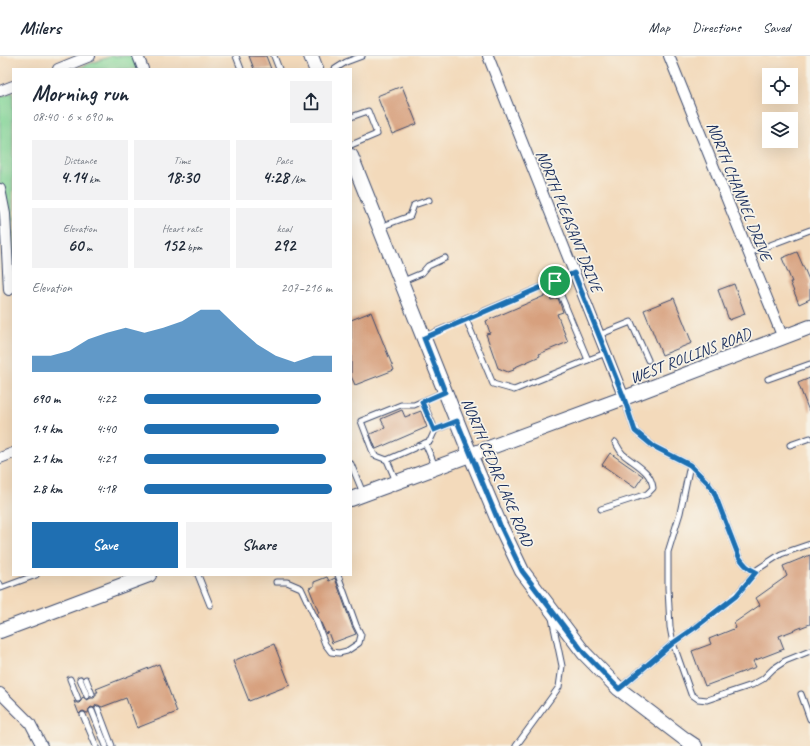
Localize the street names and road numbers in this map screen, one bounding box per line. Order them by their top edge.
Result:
street label: NORTH CHANNEL DRIVE [702,119,777,266]
street label: NORTH PLEASANT DRIVE [531,147,608,297]
street label: WEST ROLLINS ROAD [627,323,755,388]
street label: NORTH CEDAR LAKE ROAD [457,395,538,551]

